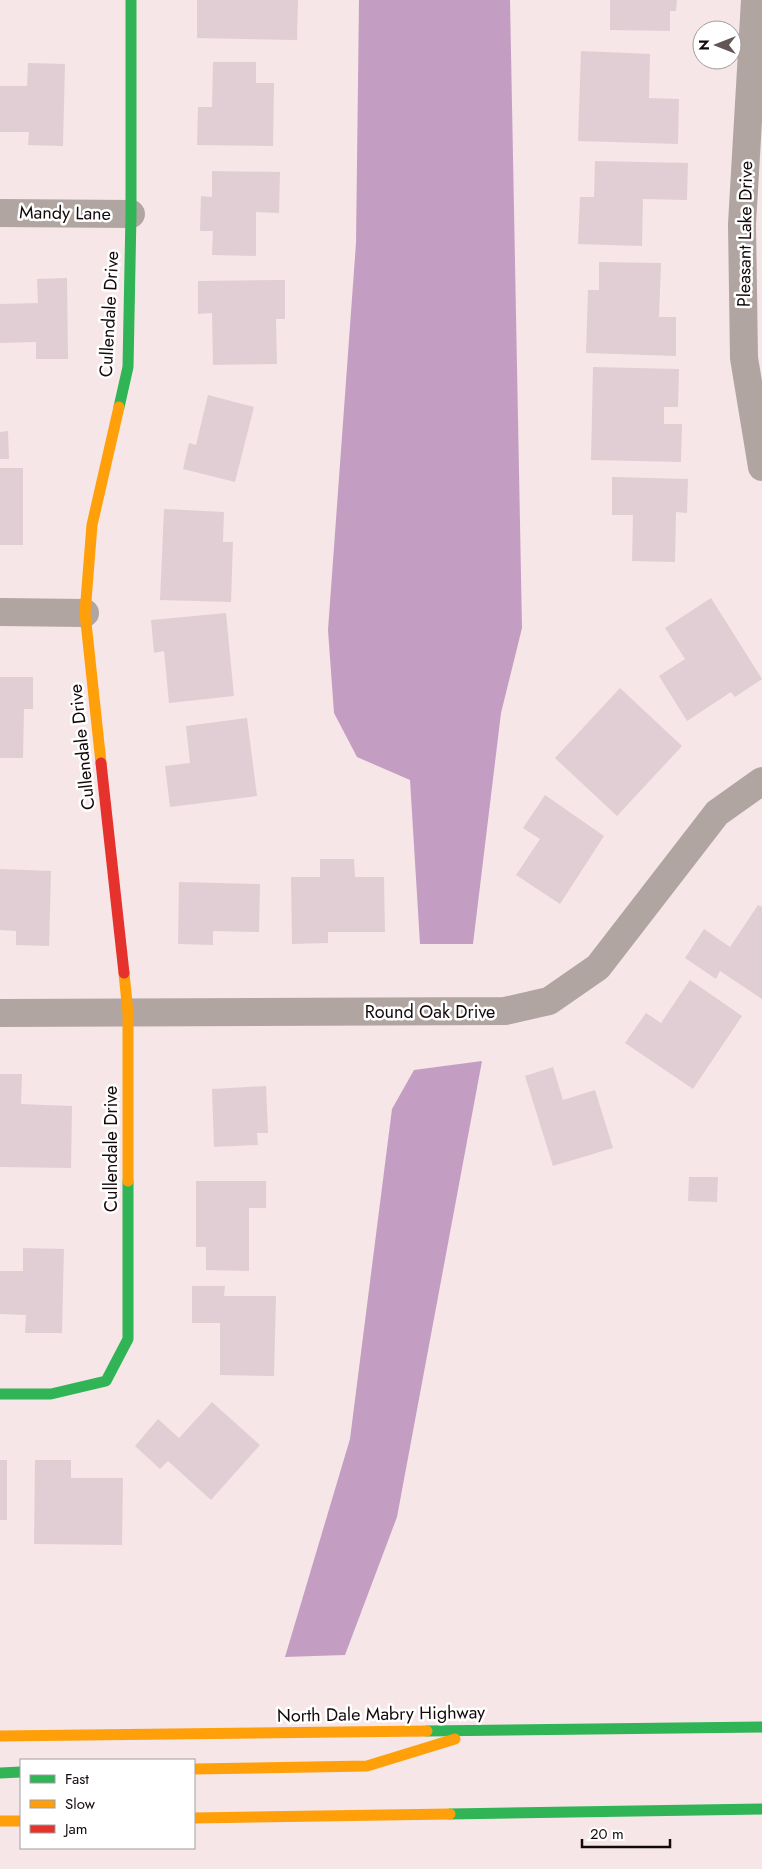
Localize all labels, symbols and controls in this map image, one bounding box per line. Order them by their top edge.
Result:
north arrow [692,20,742,70]
text: N [694,39,714,51]
street label: Pleasant Lake Drive [731,161,759,307]
street label: Mandy Lane [19,199,111,227]
street label: Cullendale Drive [93,250,125,378]
street label: Cullendale Drive [62,683,102,811]
street label: Round Oak Drive [365,999,495,1025]
street label: Cullendale Drive [98,1086,124,1212]
street label: North Dale Mabry Highway [277,1699,485,1729]
legend [20,1759,195,1849]
text: Fast [65,1768,89,1790]
text: Slow [65,1793,96,1815]
scale bar [582,1816,670,1848]
text: Jam [63,1818,88,1840]
text: 20 m [590,1823,624,1845]

